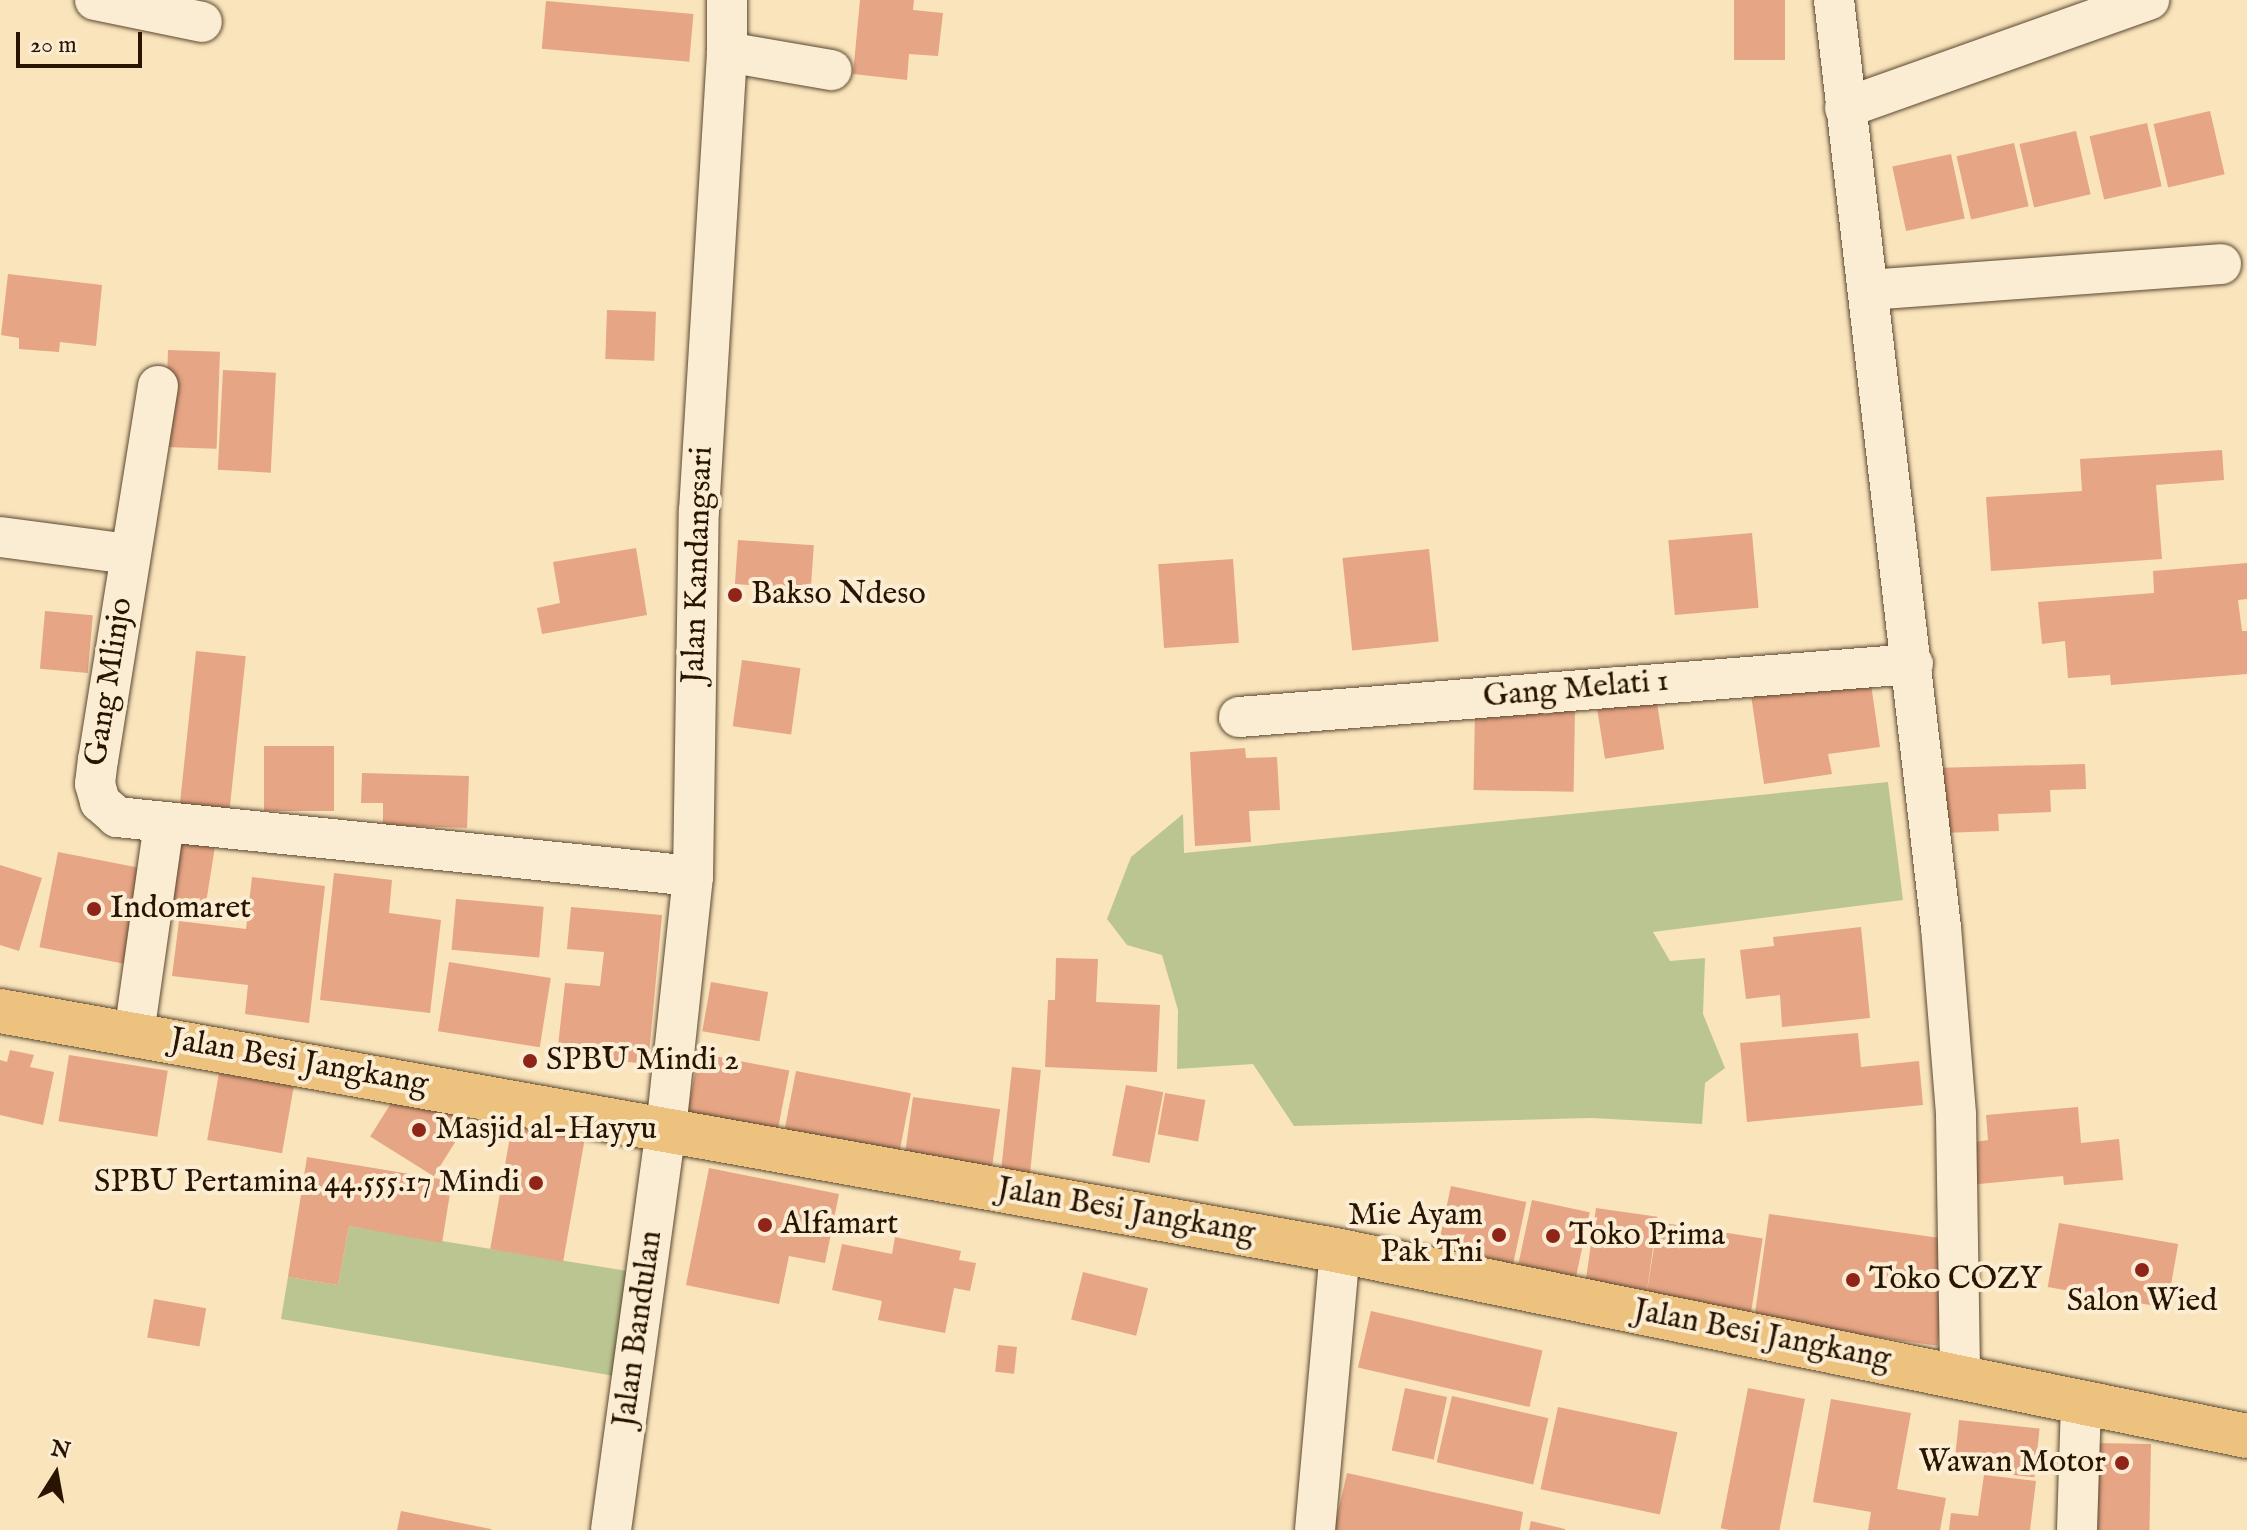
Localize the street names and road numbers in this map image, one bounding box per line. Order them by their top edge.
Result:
street label: Jalan Kandangsari [676,446,722,684]
street label: Gang Mlinjo [78,595,142,769]
street label: Gang Melati 1 [1482,663,1670,717]
street label: Jalan Besi Jangkang [167,1021,431,1105]
street label: Jalan Besi Jangkang [994,1170,1258,1254]
street label: Jalan Bandulan [606,1228,672,1430]
street label: Jalan Besi Jangkang [1630,1292,1894,1380]

